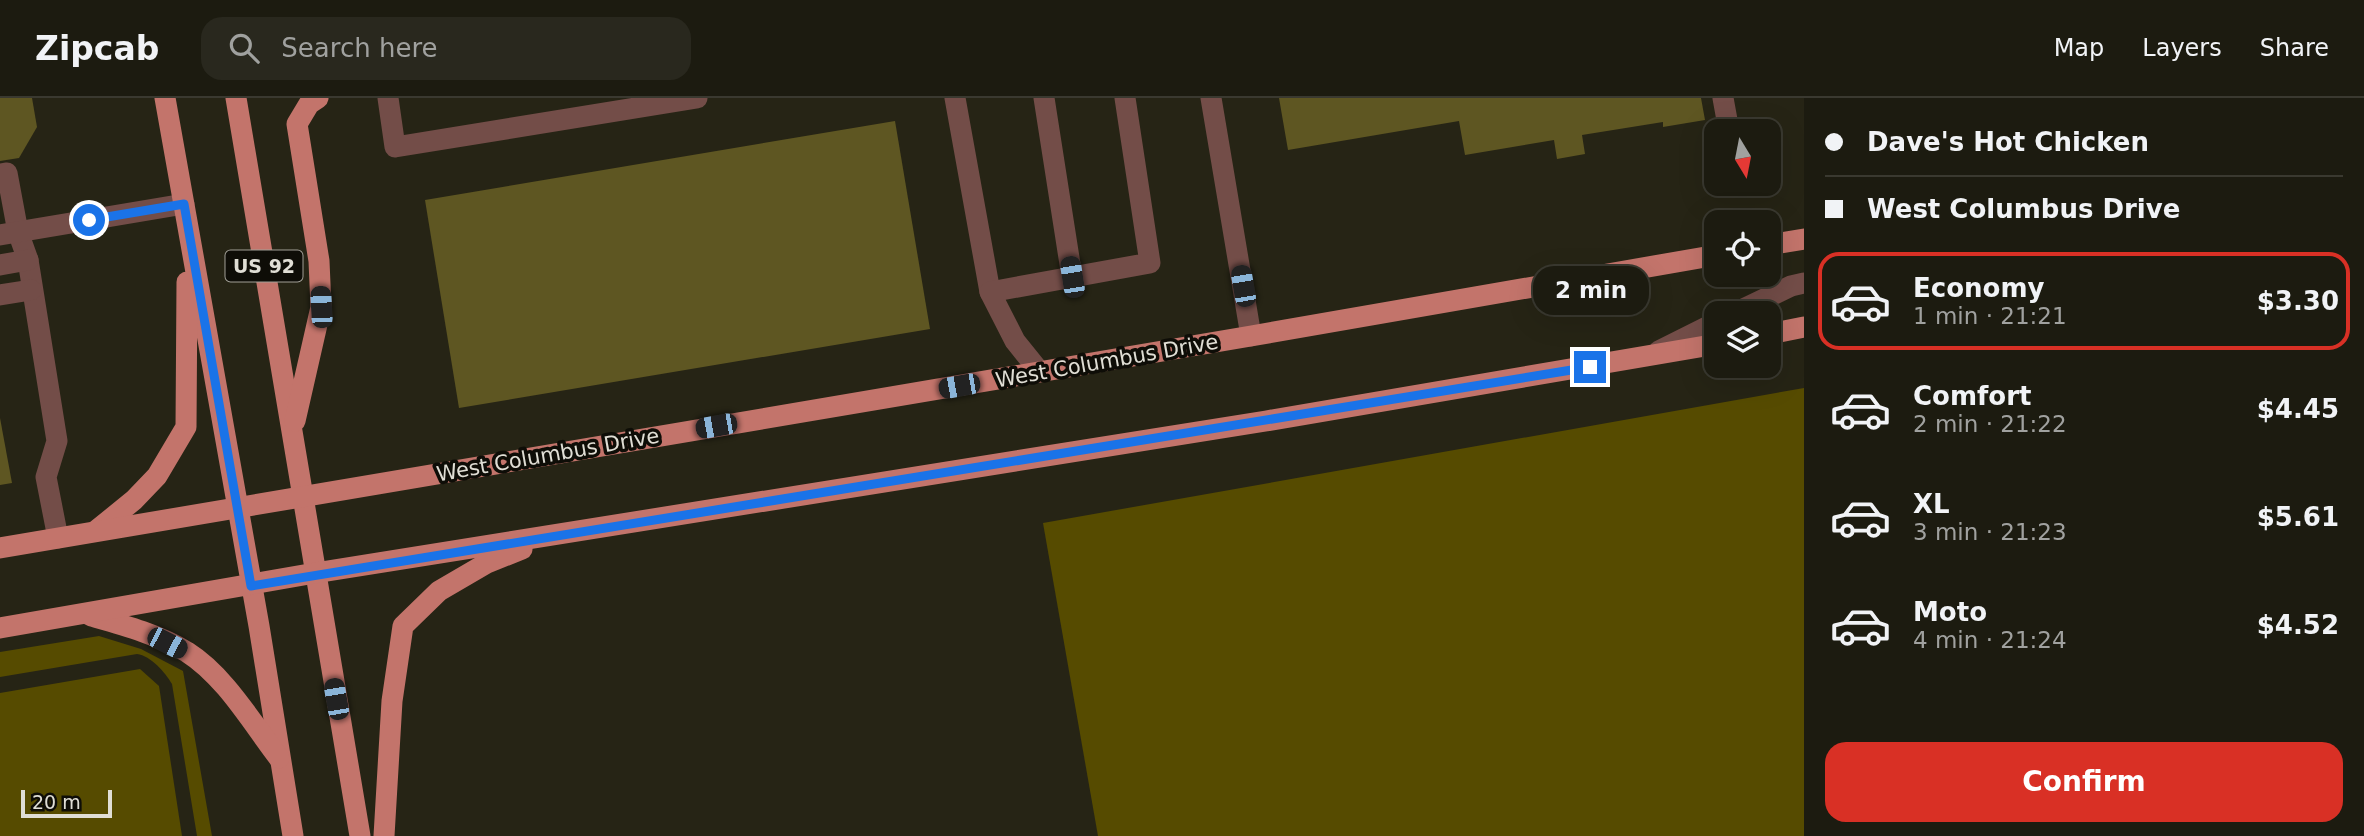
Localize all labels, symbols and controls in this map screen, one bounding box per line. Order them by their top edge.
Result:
search box [201,17,691,80]
text: Zipcab [35,29,159,68]
icon: search [225,29,263,67]
text: Search here [281,33,438,63]
text: Map [2054,34,2104,62]
text: Layers [2142,34,2222,62]
text: Share [2260,34,2329,62]
north arrow [1704,119,1782,196]
map controls [1704,119,1781,378]
text: Dave's Hot Chicken [1867,127,2149,157]
text: West Columbus Drive [1867,194,2180,224]
route start [73,204,105,236]
button: locate [1704,210,1781,287]
road number: US 92 [226,250,302,282]
car [1059,255,1086,299]
car [1230,263,1257,309]
callout: 2 min [1532,266,1648,314]
icon: car [1829,270,1892,333]
text: Economy [1913,273,2044,303]
text: 2 min [1555,277,1627,303]
car [310,285,333,329]
text: $3.30 [2257,286,2339,316]
button: layers [1704,301,1781,378]
text: 1 min · 21:21 [1913,303,2067,329]
street label: West Columbus Drive [994,330,1220,392]
route end [1574,351,1606,383]
car [937,372,982,400]
icon: car [1829,378,1892,441]
text: Comfort [1913,381,2031,411]
text: $4.45 [2257,394,2339,424]
text: 2 min · 21:22 [1913,411,2067,437]
car [694,412,739,440]
street label: West Columbus Drive [435,424,661,486]
icon: car [1829,486,1892,549]
text: XL [1913,489,1950,519]
text: $5.61 [2257,502,2339,532]
text: 3 min · 21:23 [1913,519,2067,545]
icon: car [1829,594,1892,657]
text: Moto [1913,597,1987,627]
text: $4.52 [2257,610,2339,640]
car [144,624,191,662]
text: 4 min · 21:24 [1913,627,2067,653]
car [323,676,350,722]
button: Confirm [1825,742,2343,822]
scale bar [21,787,112,819]
text: 20 m [32,791,81,813]

